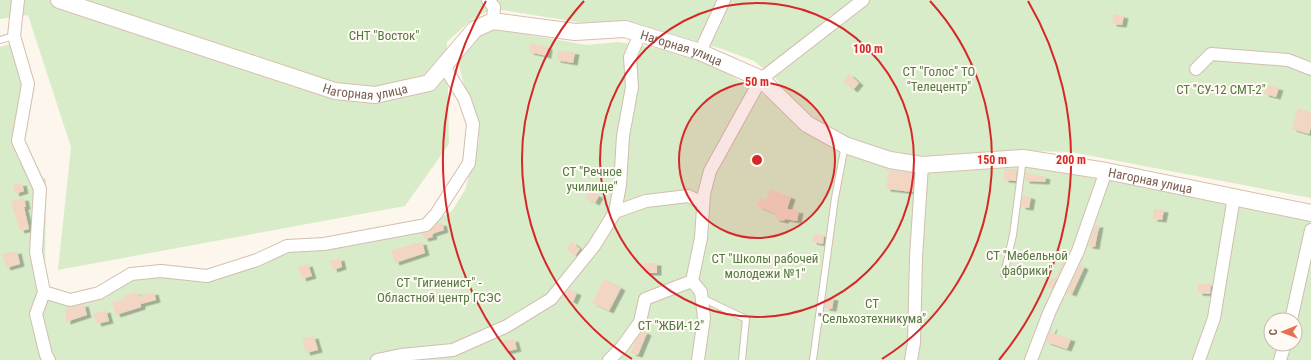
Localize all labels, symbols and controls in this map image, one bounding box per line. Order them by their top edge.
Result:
street label: Нагорная улица [639,27,725,69]
park label: СНТ "Восток" [349,28,419,43]
text: 100 m [853,42,883,56]
park label: СТ "Голос" ТО "Телецентр" [903,64,976,94]
text: 50 m [745,75,769,89]
street label: Нагорная улица [321,80,409,103]
park label: СТ "СУ-12 СМТ-2" [1176,82,1266,97]
centre of rings [750,153,764,167]
text: 150 m [977,153,1007,167]
text: 200 m [1056,153,1086,167]
park label: СТ "Речное училище" [562,164,622,194]
street label: Нагорная улица [1107,165,1194,197]
park label: СТ "Мебельной фабрики" [986,248,1068,278]
park label: СТ "Школы рабочей молодежи №1" [712,251,818,281]
park label: СТ "Гигиенист" - Областной центр ГСЭС [377,275,501,305]
park label: СТ "Сельхозтехникума" [818,296,926,326]
north arrow [1263,312,1303,352]
park label: СТ "ЖБИ-12" [638,318,704,333]
text: С [1267,329,1280,335]

